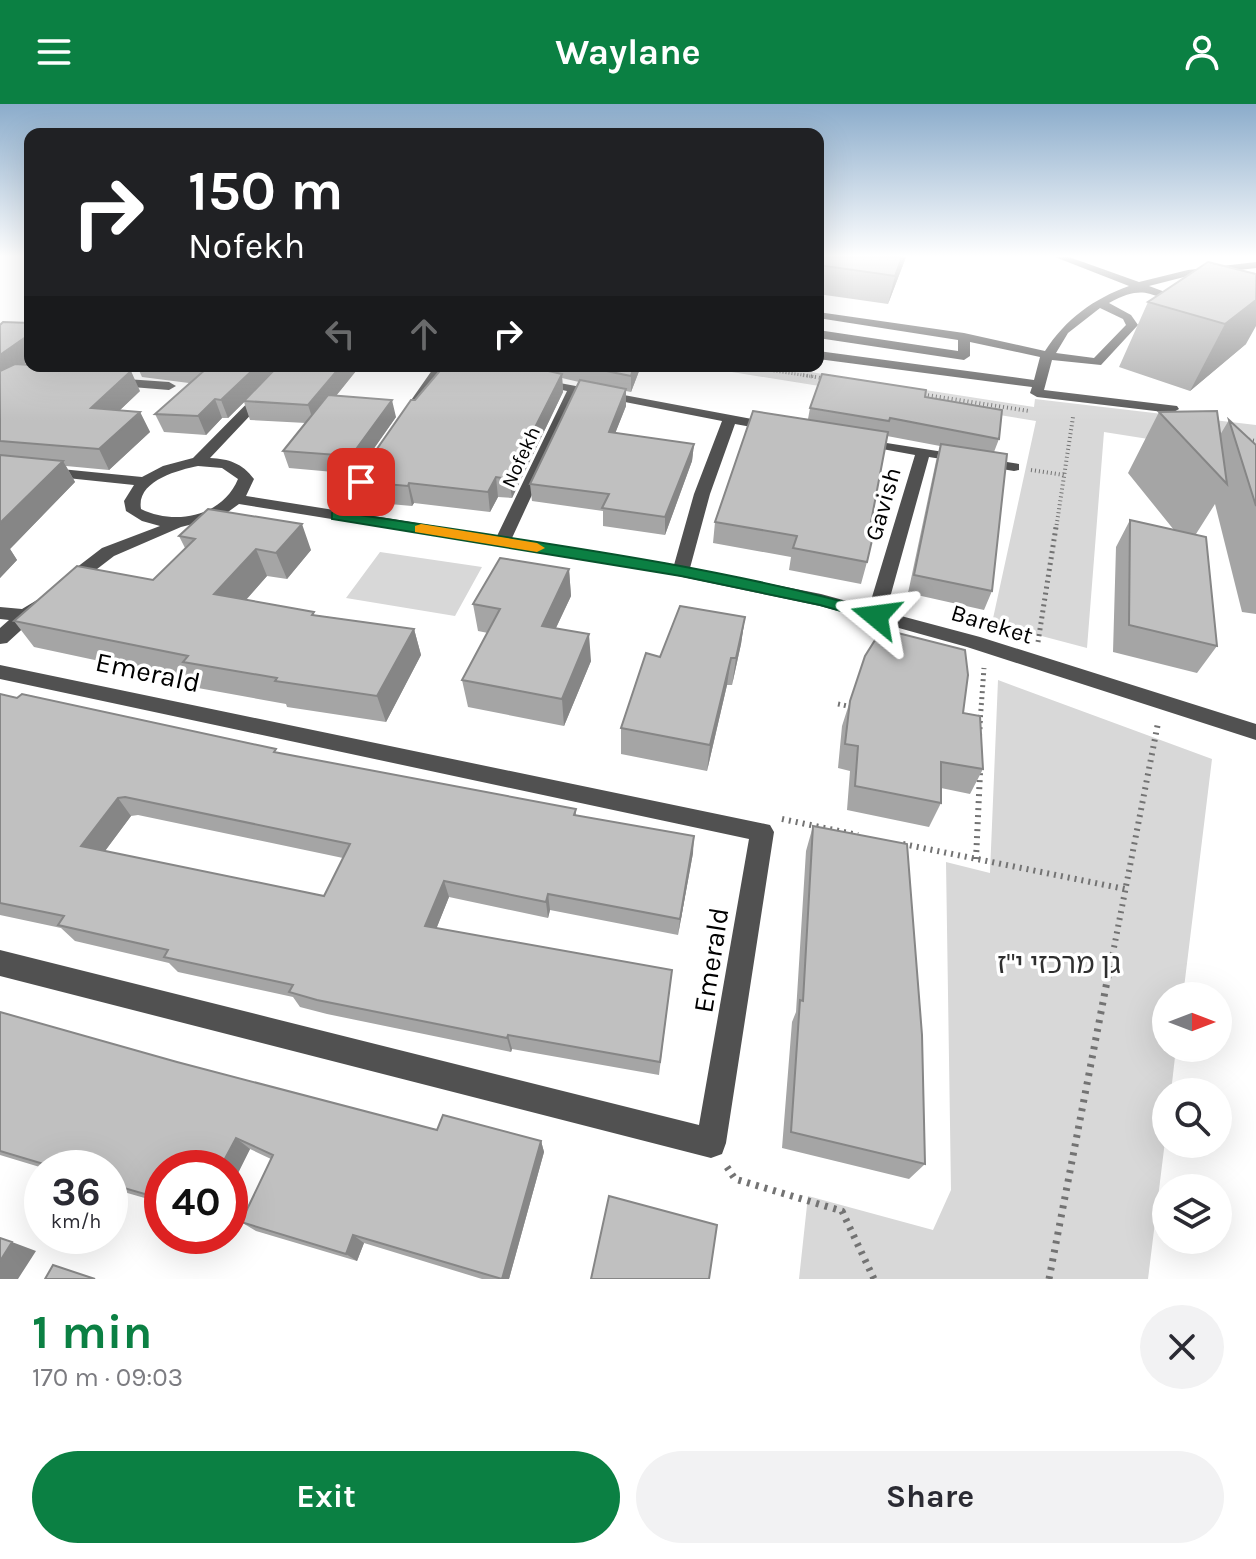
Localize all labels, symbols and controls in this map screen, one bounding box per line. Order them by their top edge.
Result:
icon: menu [32,30,76,74]
icon: person [1180,30,1224,74]
text: Waylane [555,31,701,73]
text: 150 m [188,158,343,223]
icon: right [56,160,160,264]
text: Nofekh [188,225,305,267]
icon: left [318,312,362,356]
icon: ahead [402,312,446,356]
icon: right [486,312,530,356]
street label: Nofekh [497,423,545,491]
pin [327,448,395,516]
icon: arrive [339,460,383,504]
street label: Gavish [859,464,907,544]
position arrow [834,574,918,658]
street label: Bareket [948,598,1036,650]
street label: Emerald [93,645,203,699]
street label: Emerald [686,905,736,1015]
park label: גן מרכזי י"ז [997,947,1121,980]
north arrow [1152,982,1232,1062]
map controls [1152,982,1232,1254]
button: search [1152,1078,1232,1158]
speed limit sign: 40 [144,1150,248,1254]
text: 36 [51,1168,101,1215]
button: layers [1152,1174,1232,1254]
text: km/h [51,1210,101,1233]
text: 1 min [32,1304,152,1360]
button: close [1140,1305,1224,1389]
text: 170 m · 09:03 [32,1362,183,1393]
button: Exit [32,1451,620,1543]
button: Share [636,1451,1224,1543]

